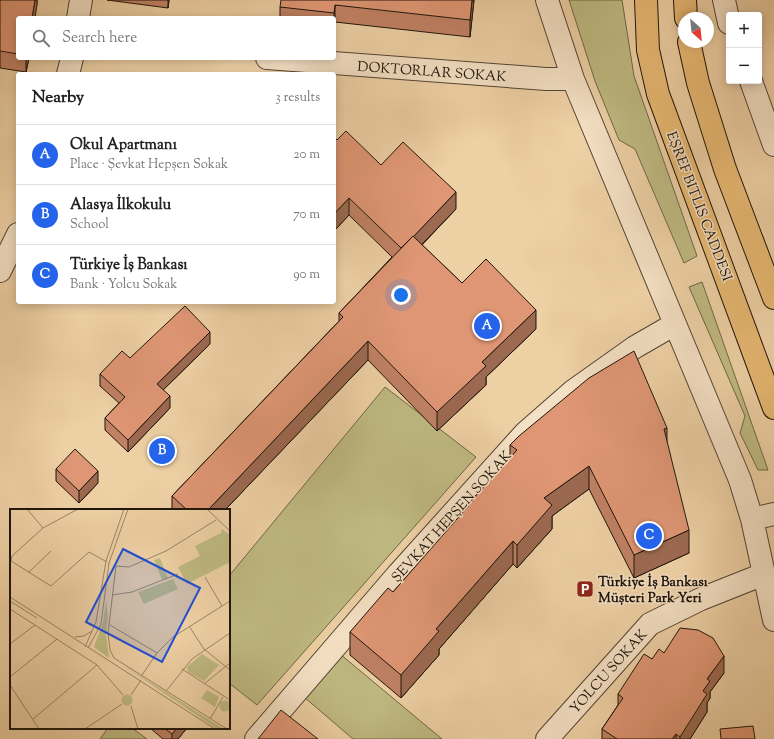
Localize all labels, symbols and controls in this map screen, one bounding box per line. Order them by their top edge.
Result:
north arrow [678,12,714,48]
map controls [726,12,762,84]
button: + [726,12,762,48]
search box [16,16,336,60]
icon: search [30,27,52,49]
text: Search here [62,28,137,49]
button: − [726,48,762,84]
street label: DOKTORLAR SOKAK [357,58,507,88]
text: Nearby [32,86,84,110]
text: 3 results [275,89,320,107]
street label: EŞREF BITLIS CADDESI [660,129,736,285]
text: Okul Apartmanı [70,135,177,156]
text: A [40,146,50,164]
text: 20 m [294,146,320,164]
text: Place · Şevkat Hepşen Sokak [70,156,228,174]
text: Alasya İlkokulu [70,195,171,216]
text: B [41,206,49,224]
text: 70 m [293,206,320,224]
text: School [70,216,109,234]
text: Türkiye İş Bankası [70,255,188,276]
text: C [40,266,50,284]
text: 90 m [293,266,320,284]
text: Bank · Yolcu Sokak [70,276,177,294]
your location [391,285,411,305]
pin: A [474,311,500,341]
pin: B [149,436,175,466]
street label: ŞEVKAT HEPŞEN SOKAK [388,447,517,588]
inset map [10,509,230,729]
pin: C [636,521,662,551]
place label: Türkiye İş Bankası Müşteri Park Yeri [598,573,708,609]
parking icon: Türkiye İş Bankası Müşteri Park Yeri [575,579,595,599]
street label: YOLCU SOKAK [566,626,653,719]

